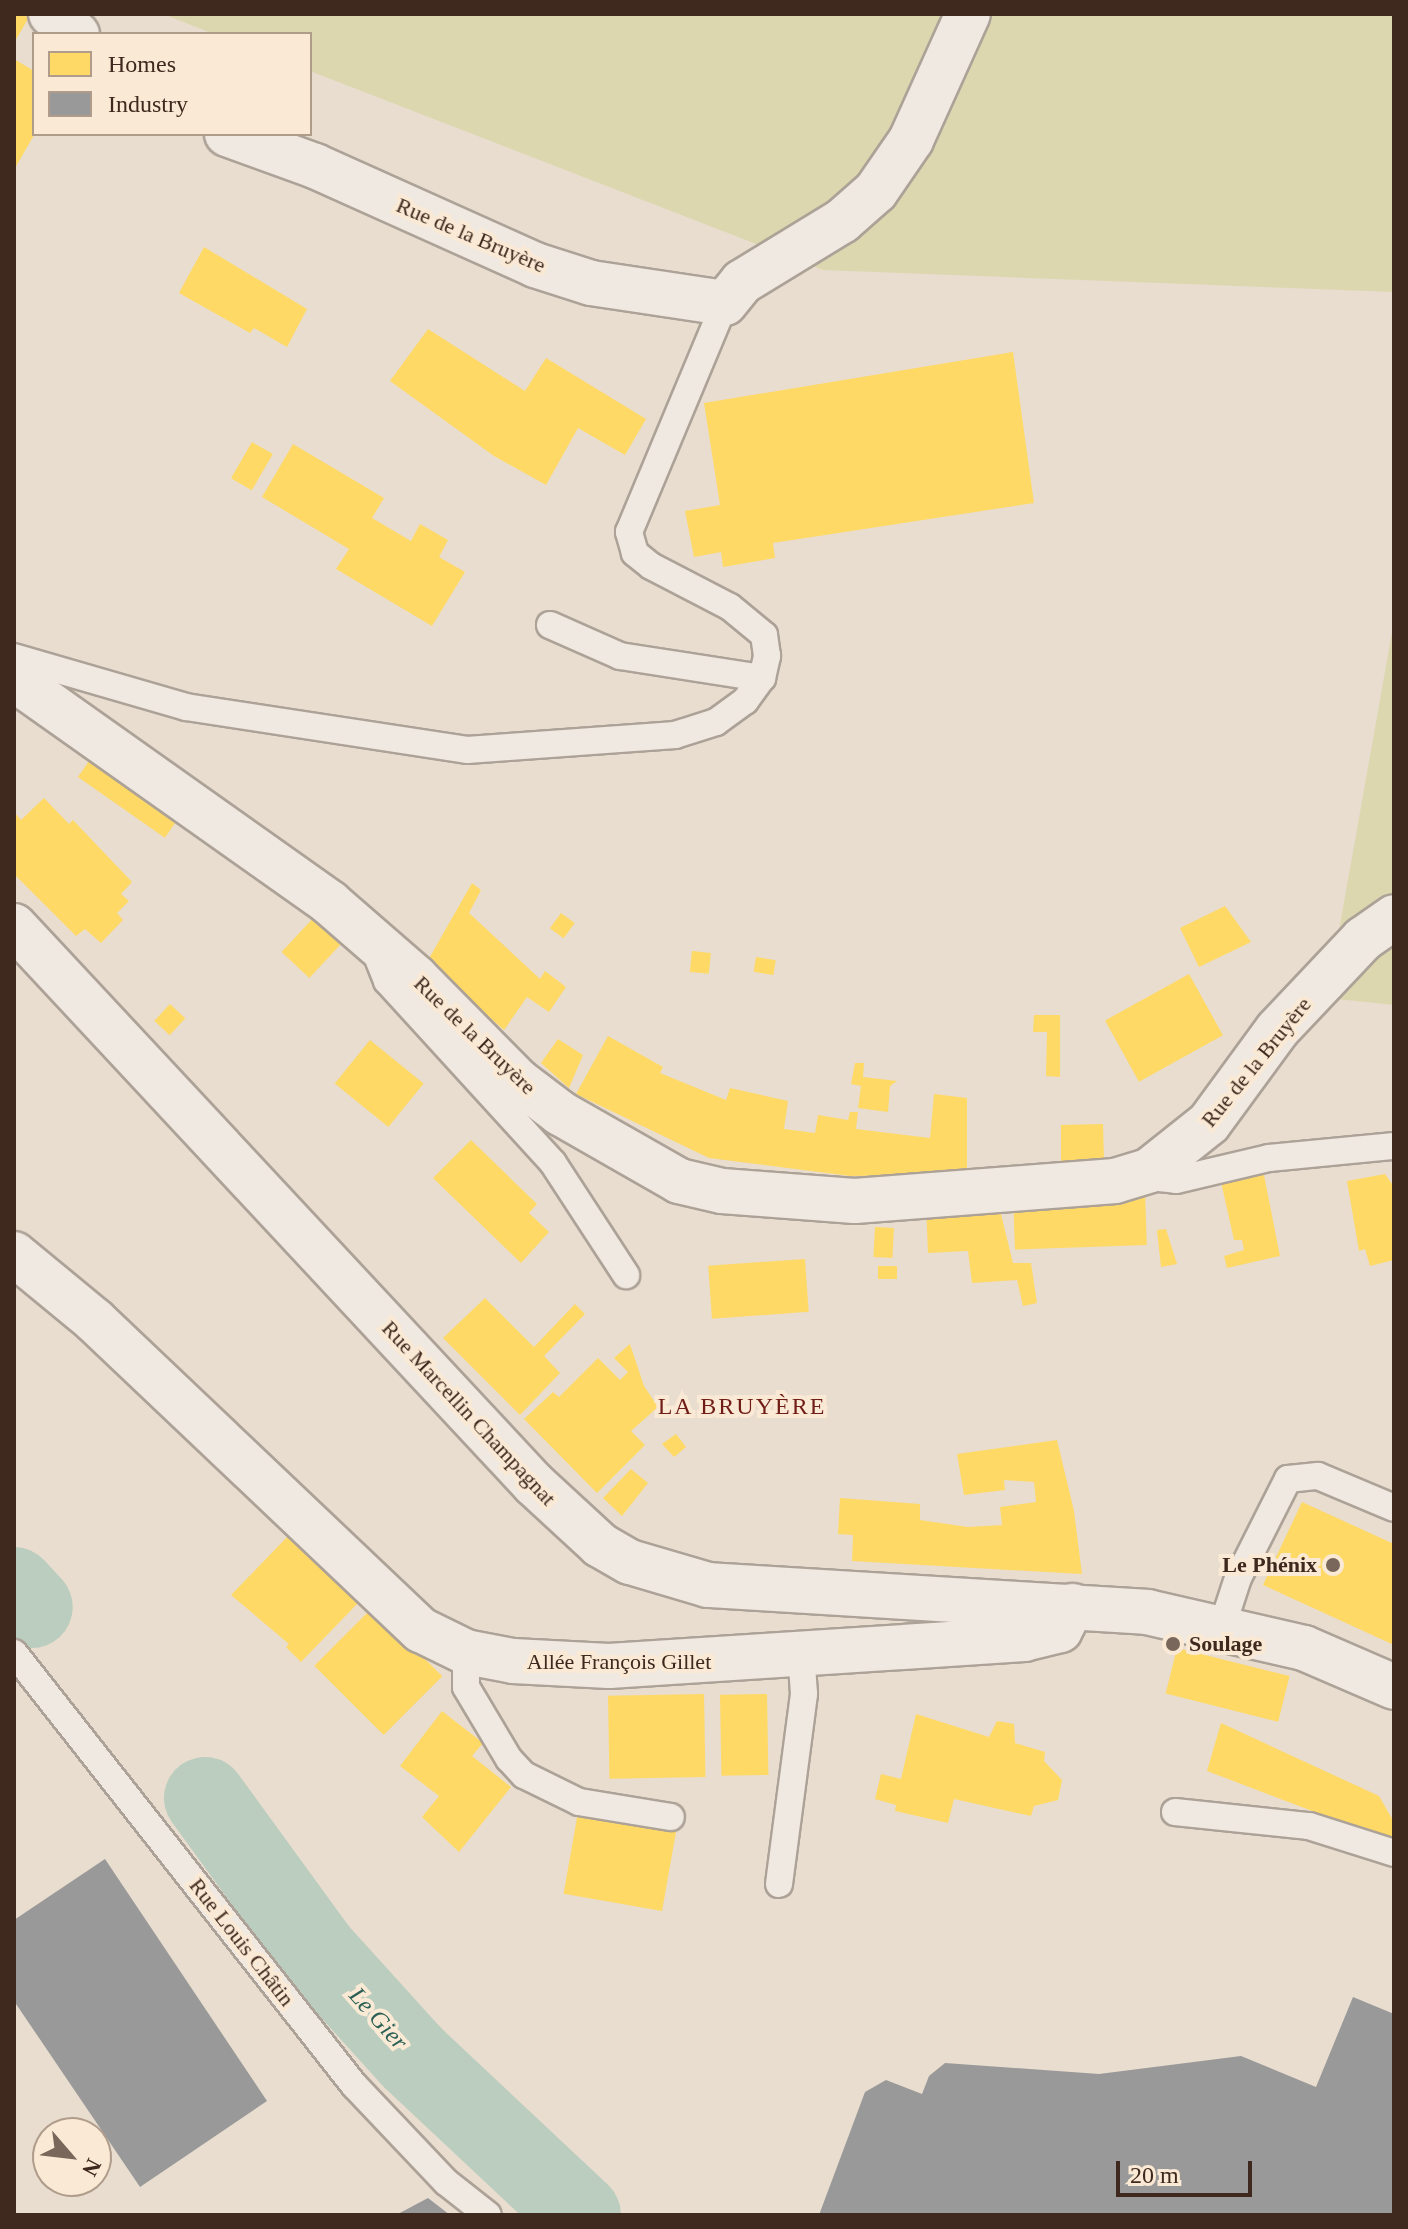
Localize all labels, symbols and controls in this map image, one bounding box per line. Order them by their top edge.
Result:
legend [32,32,312,136]
text: Homes [108,51,176,77]
text: Industry [108,91,188,117]
street label: Rue de la Bruyère [392,192,550,278]
street label: Rue de la Bruyère [408,970,542,1100]
street label: Rue de la Bruyère [1196,992,1316,1132]
street label: Rue Marcellin Champagnat [376,1315,562,1511]
district label: LA BRUYÈRE [657,1393,827,1421]
place label: Le Phénix [1222,1552,1317,1578]
marker: Le Phénix [1324,1556,1342,1574]
place label: Soulage [1189,1631,1262,1657]
marker: Soulage [1164,1635,1182,1653]
street label: Allée François Gillet [527,1649,711,1675]
street label: Rue Louis Châtin [184,1873,300,2011]
water label: Le Gier [343,1982,413,2056]
north arrow [32,2117,112,2197]
scale bar [1120,2145,1256,2195]
text: N [77,2155,107,2180]
text: 20 m [1130,2162,1179,2188]

